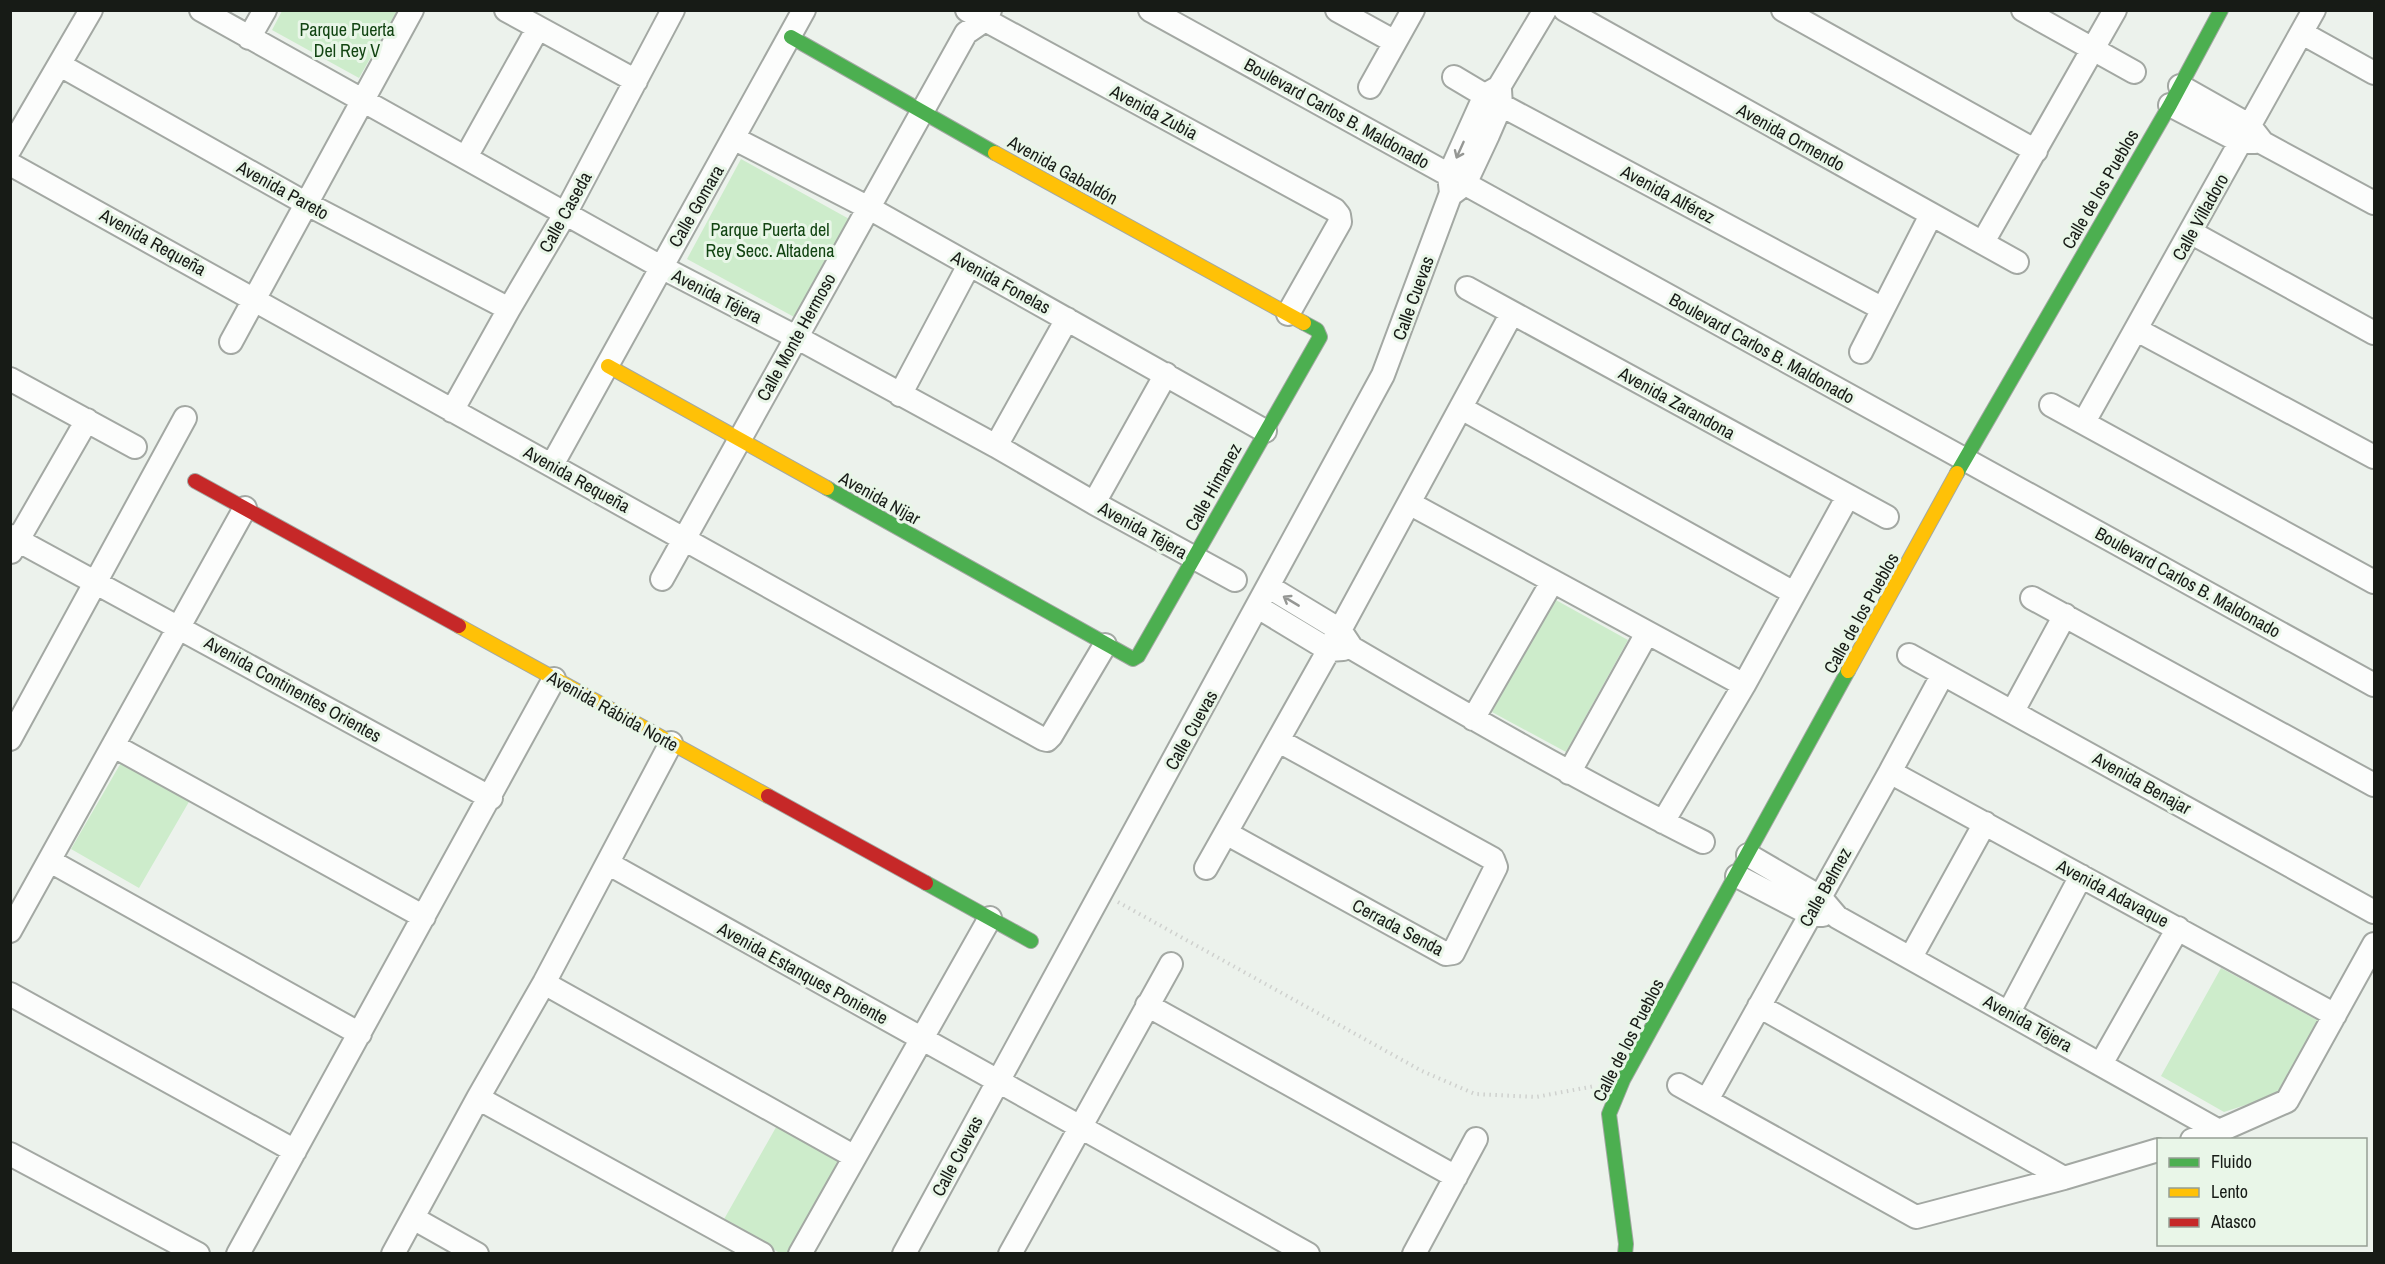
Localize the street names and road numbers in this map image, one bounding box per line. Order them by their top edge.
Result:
street label: Boulevard Carlos B. Maldonado [1240,52,1434,174]
street label: Avenida Zubia [1105,78,1202,146]
street label: Avenida Ormendo [1732,97,1849,177]
street label: Calle de los Pueblos [2056,124,2144,254]
street label: Avenida Gabaldón [1003,129,1122,211]
street label: Avenida Pareto [232,154,333,226]
street label: Avenida Alférez [1616,158,1719,229]
street label: Calle Gomara [662,160,730,252]
street label: Calle Caseda [533,167,597,257]
street label: Calle Villadoro [2166,169,2234,265]
street label: Avenida Requeña [94,202,211,282]
street label: Avenida Fonelas [946,244,1055,320]
street label: Calle Cuevas [1386,252,1440,344]
street label: Avenida Téjera [667,262,766,329]
street label: Calle Monte Hermoso [750,269,842,405]
street label: Boulevard Carlos B. Maldonado [1665,287,1859,409]
street label: Avenida Zarandona [1613,360,1740,445]
street label: Avenida Requeña [518,439,635,519]
street label: Calle Himanez [1179,439,1247,535]
street label: Avenida Nijar [834,465,925,531]
street label: Avenida Téjera [1093,495,1192,565]
street label: Boulevard Carlos B. Maldonado [2091,521,2285,643]
street label: Calle de los Pueblos [1817,548,1905,678]
street label: Avenida Continentes Orientes [199,630,386,748]
street label: Avenida Rábida Norte [542,664,683,757]
street label: Calle Cuevas [1159,686,1223,774]
street label: Avenida Benajar [2087,745,2196,820]
street label: Calle Belmez [1793,843,1857,931]
street label: Avenida Adavaque [2052,852,2173,933]
street label: Cerrada Senda [1348,892,1448,962]
street label: Avenida Estanques Poniente [713,915,893,1030]
street label: Calle de los Pueblos [1586,974,1670,1106]
street label: Avenida Téjera [1978,988,2077,1058]
street label: Calle Cuevas [925,1111,989,1201]

